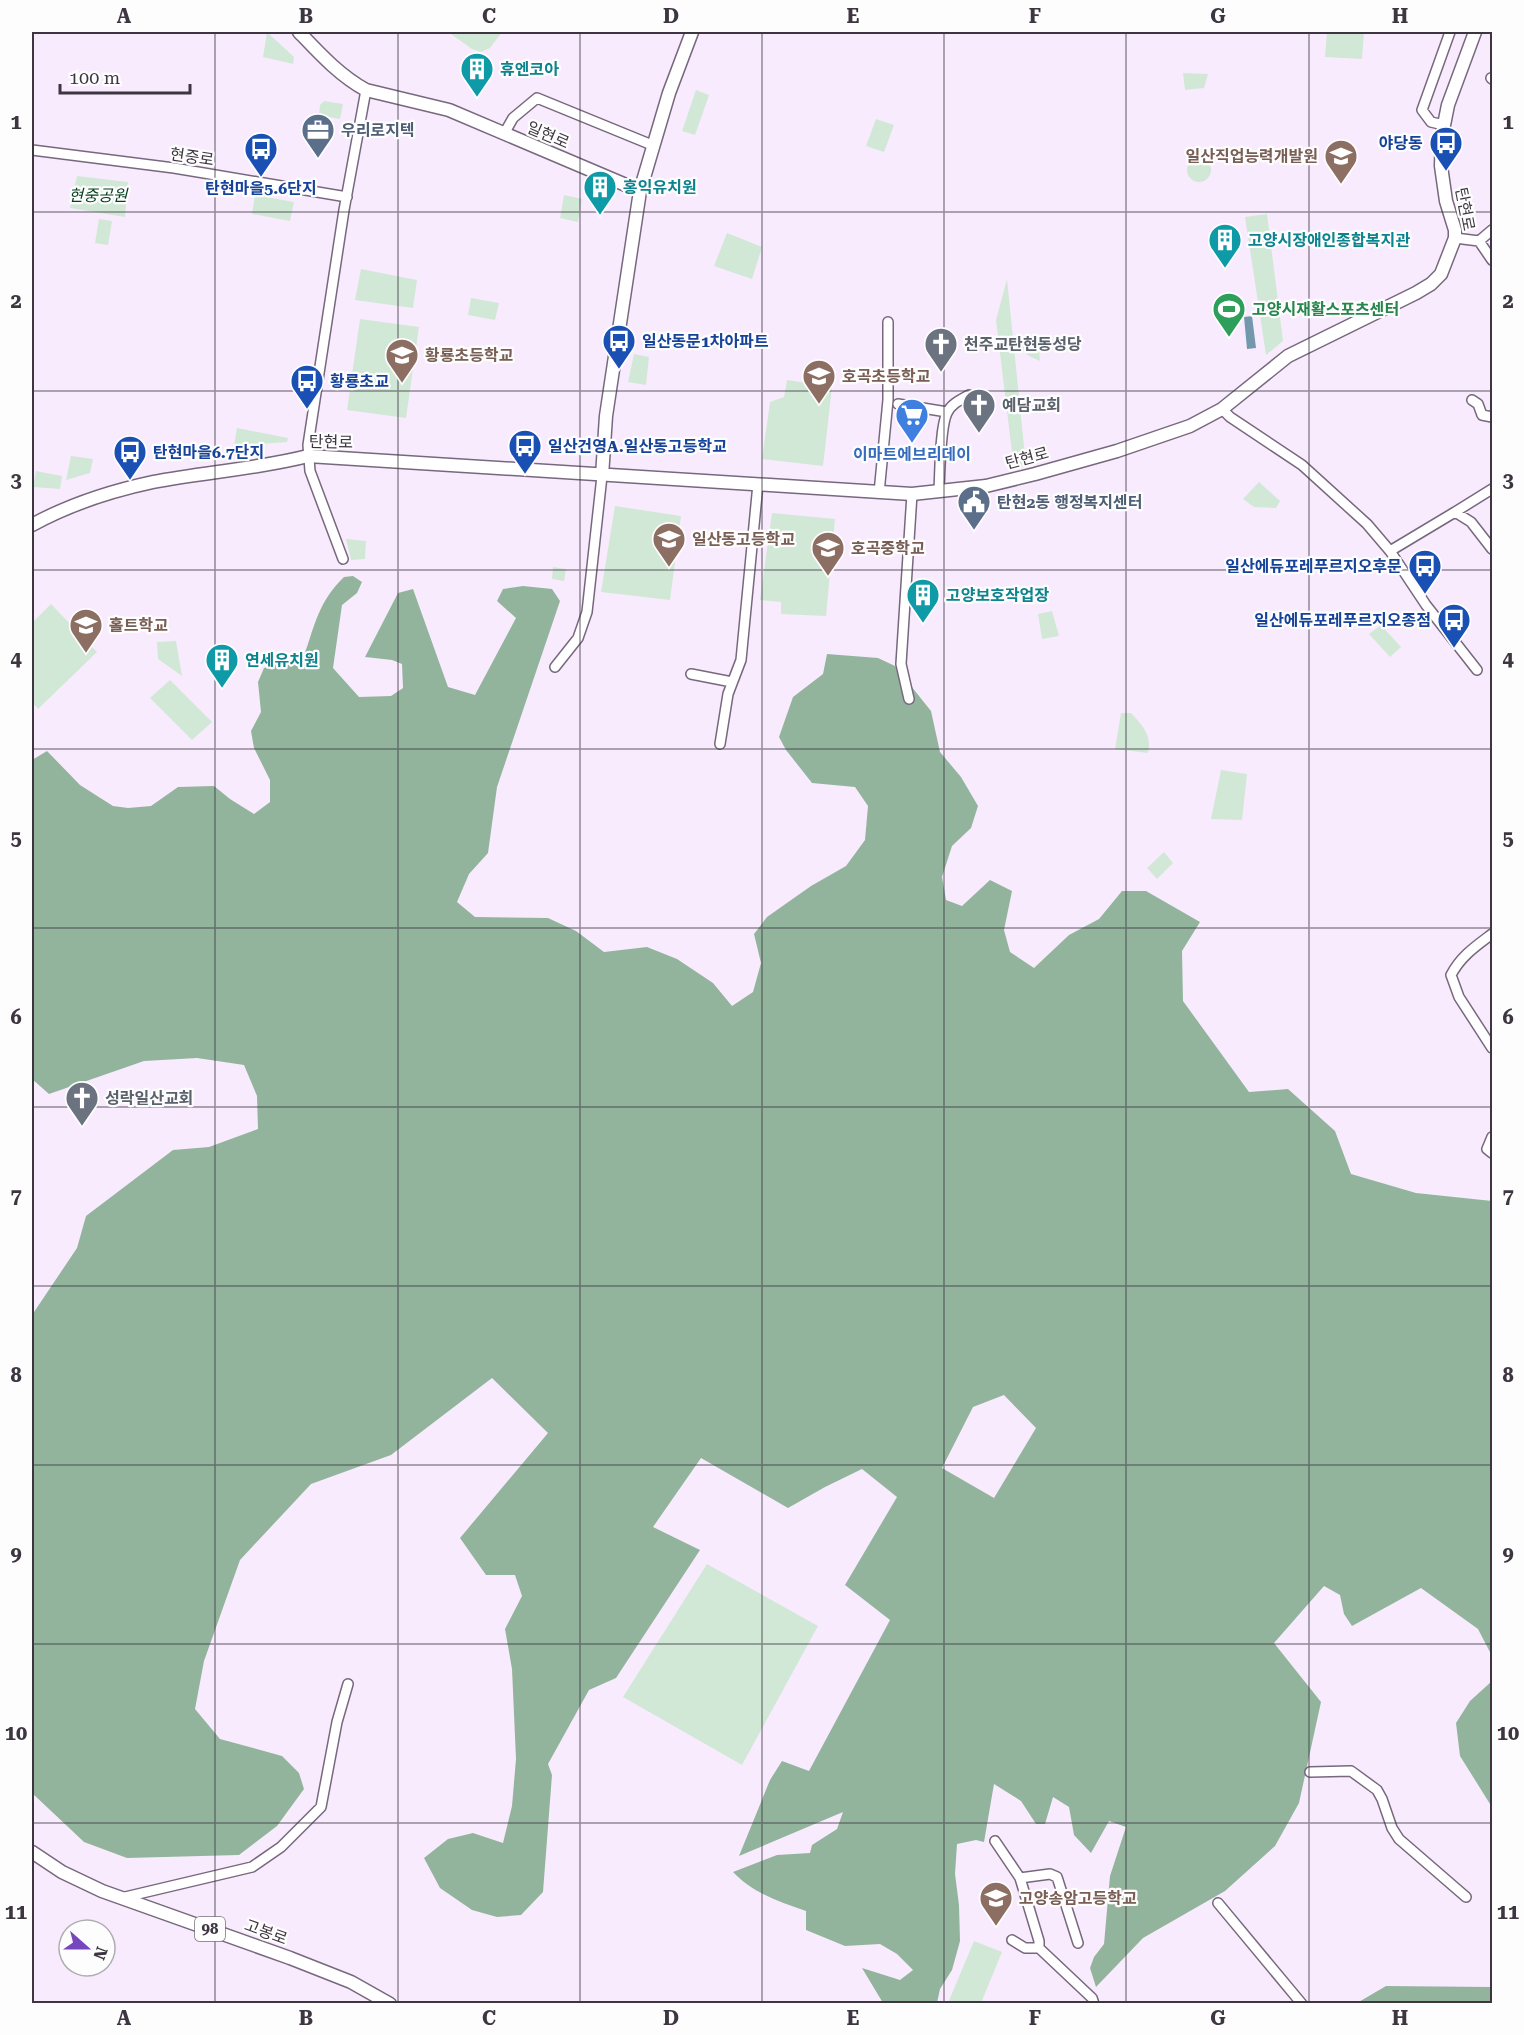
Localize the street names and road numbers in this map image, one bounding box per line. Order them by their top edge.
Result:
street label: 일현로 [524,118,572,152]
street label: 현중로 [169,145,215,170]
street label: 탄현로 [1451,186,1479,233]
street label: 탄현로 [309,432,354,452]
street label: 탄현로 [1003,443,1051,473]
street label: 고봉로 [242,1916,290,1949]
road number: 98 [195,1917,225,1941]

